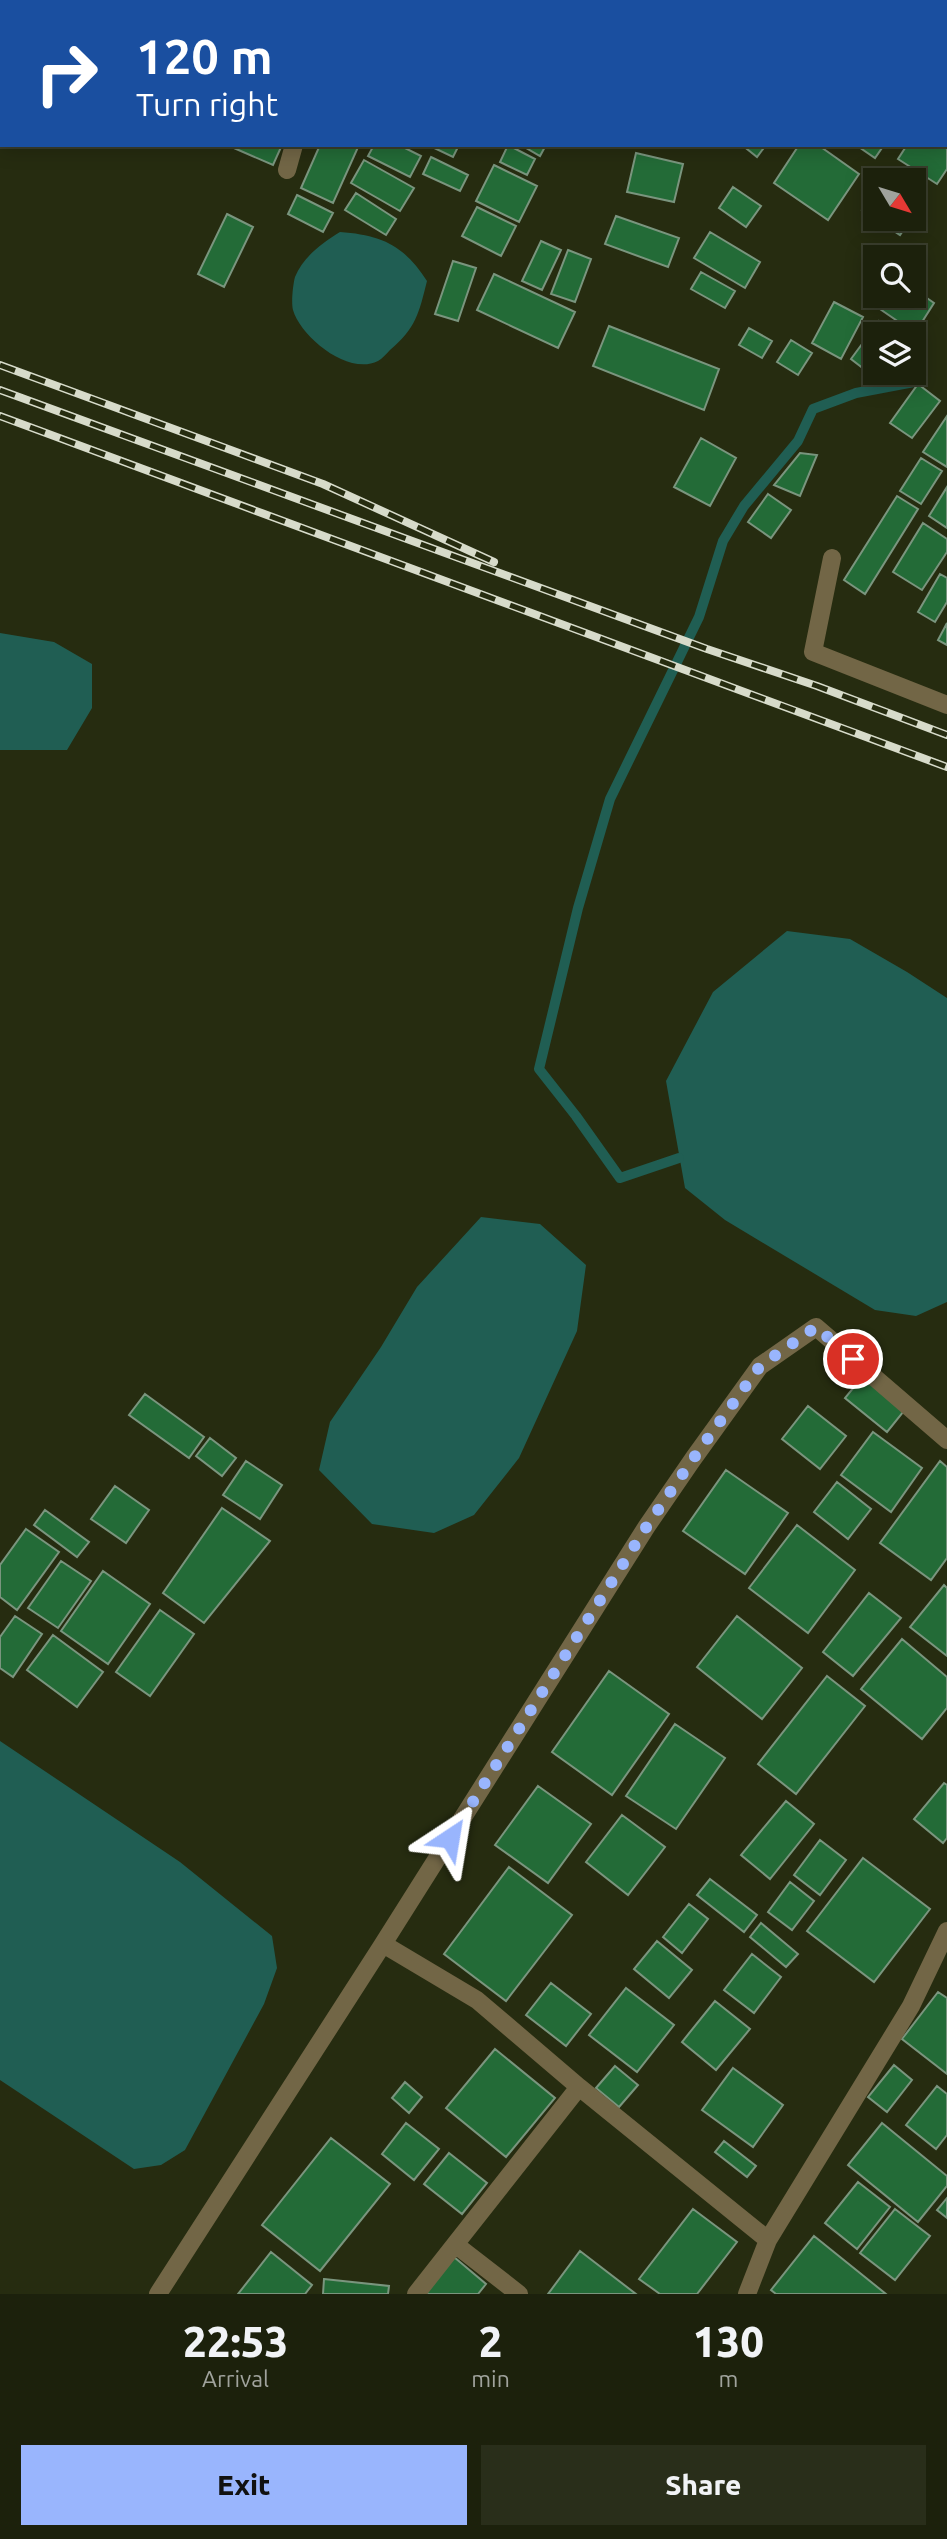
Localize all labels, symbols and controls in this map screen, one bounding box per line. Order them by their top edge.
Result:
icon: right [21,28,112,119]
text: 120 m [136,28,273,83]
text: Turn right [136,86,278,122]
north arrow [863,168,926,231]
map controls [863,168,926,385]
button: search [863,245,926,308]
button: layers [863,322,926,385]
pin [823,1329,883,1389]
icon: arrive [834,1340,872,1378]
position arrow [413,1801,487,1875]
text: 22:53 [183,2318,288,2365]
text: 2 [479,2318,502,2365]
text: 130 [693,2318,764,2365]
text: Arrival [202,2366,269,2391]
text: min [471,2366,510,2391]
text: m [718,2366,738,2391]
button: Exit [21,2445,467,2525]
button: Share [481,2445,926,2525]

